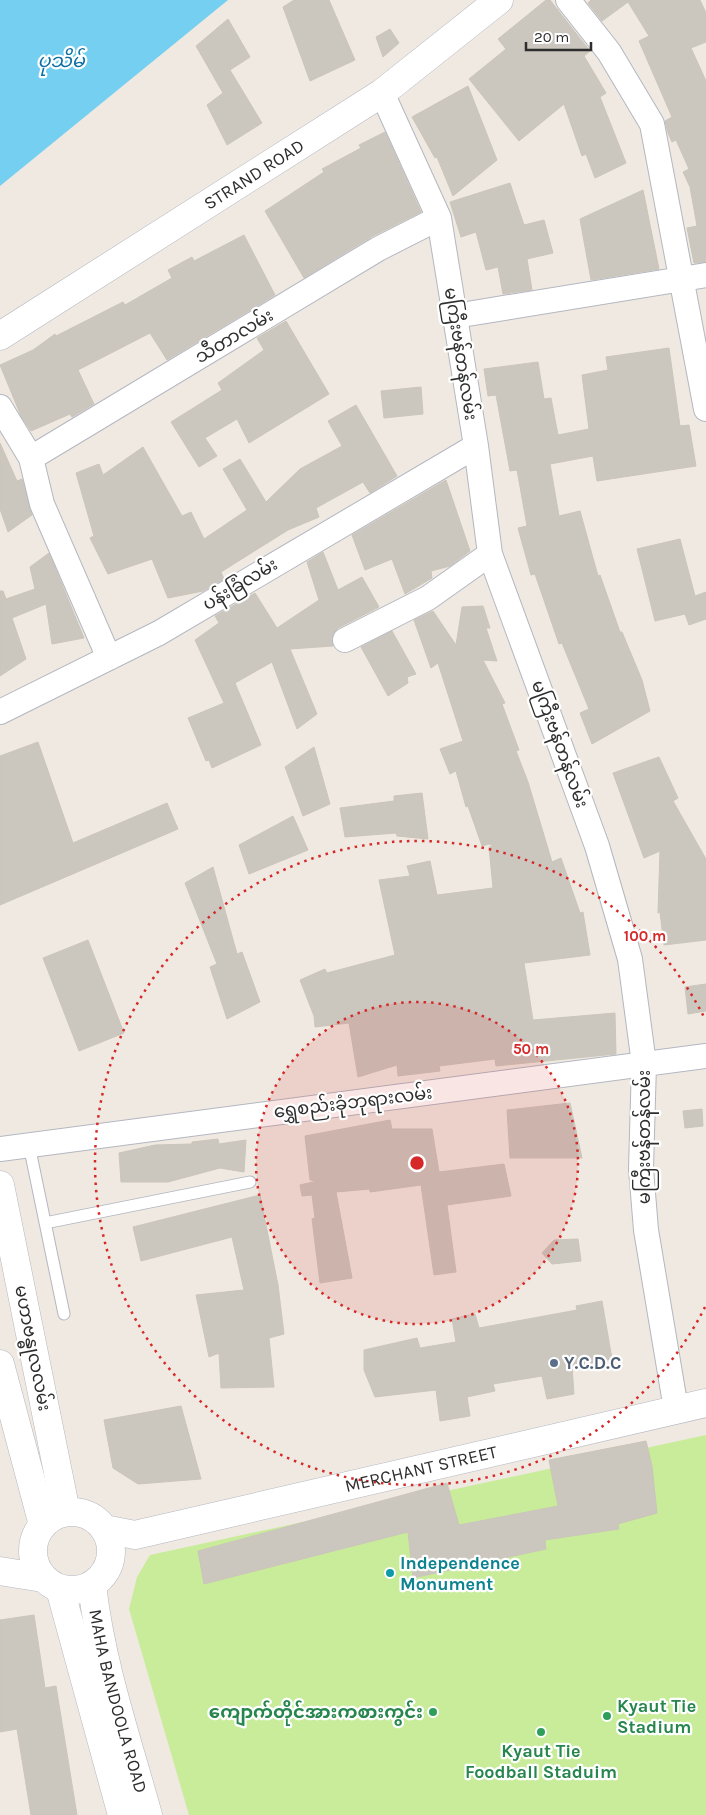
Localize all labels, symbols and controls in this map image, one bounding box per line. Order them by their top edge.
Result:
scale bar [526,20,591,52]
text: 20 m [534,28,569,46]
water label: ပုသိမ် [37,47,86,76]
street label: STRAND ROAD [200,134,308,214]
street label: မကြီးဗန်တန်လမ်း [436,285,485,423]
street label: သီတာလမ်း [189,301,277,368]
street label: ပန်းခြံလမ်း [197,551,284,618]
street label: မကြီးဗန်တန်လမ်း [523,676,596,812]
text: 100 m [624,927,666,945]
text: 50 m [513,1040,549,1058]
street label: မကြီးဗန်တန်လမ်း [630,1070,659,1204]
street label: ရွှေစည်းခုံဘုရားလမ်း [272,1079,434,1127]
centre of rings [408,1154,426,1172]
street label: မဟာဗန္ဓုလလမ်း [6,1283,58,1414]
place label: Y.C.D.C [564,1352,621,1374]
marker: Y.C.D.C [548,1357,560,1369]
street label: MERCHANT STREET [343,1441,499,1497]
place label: Independence Monument [400,1552,520,1595]
marker: Independence Monument [384,1567,396,1579]
street label: MAHA BANDOOLA ROAD [84,1607,152,1796]
place label: Kyaut Tie Stadium [617,1695,696,1738]
place label: ကျောက်တိုင်အားကစားကွင်း [209,1700,423,1727]
marker: ကျောက်တိုင်အားကစားကွင်း [427,1706,439,1718]
marker: Kyaut Tie Stadium [601,1710,613,1722]
marker: Kyaut Tie Foodball Staduim [535,1726,547,1738]
place label: Kyaut Tie Foodball Staduim [465,1740,617,1783]

